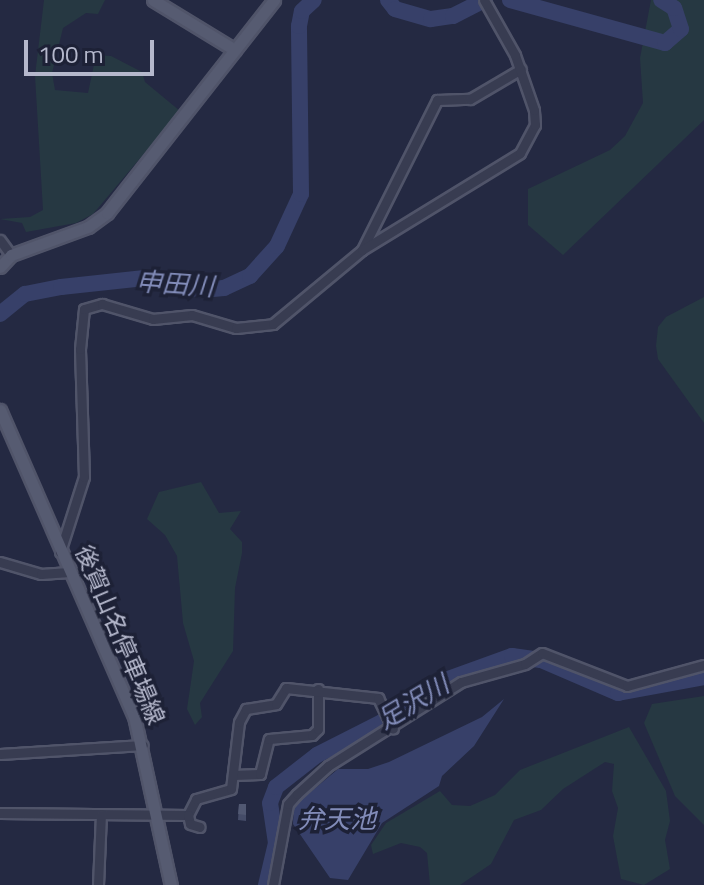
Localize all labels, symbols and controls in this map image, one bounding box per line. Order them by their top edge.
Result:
scale bar [28,24,158,74]
text: 100 m [38,36,104,72]
water label: 申田川 [135,266,215,302]
street label: 後賀山名停車場線 [69,541,171,729]
water label: 足沢川 [372,669,454,735]
water label: 弁天池 [298,803,376,835]

